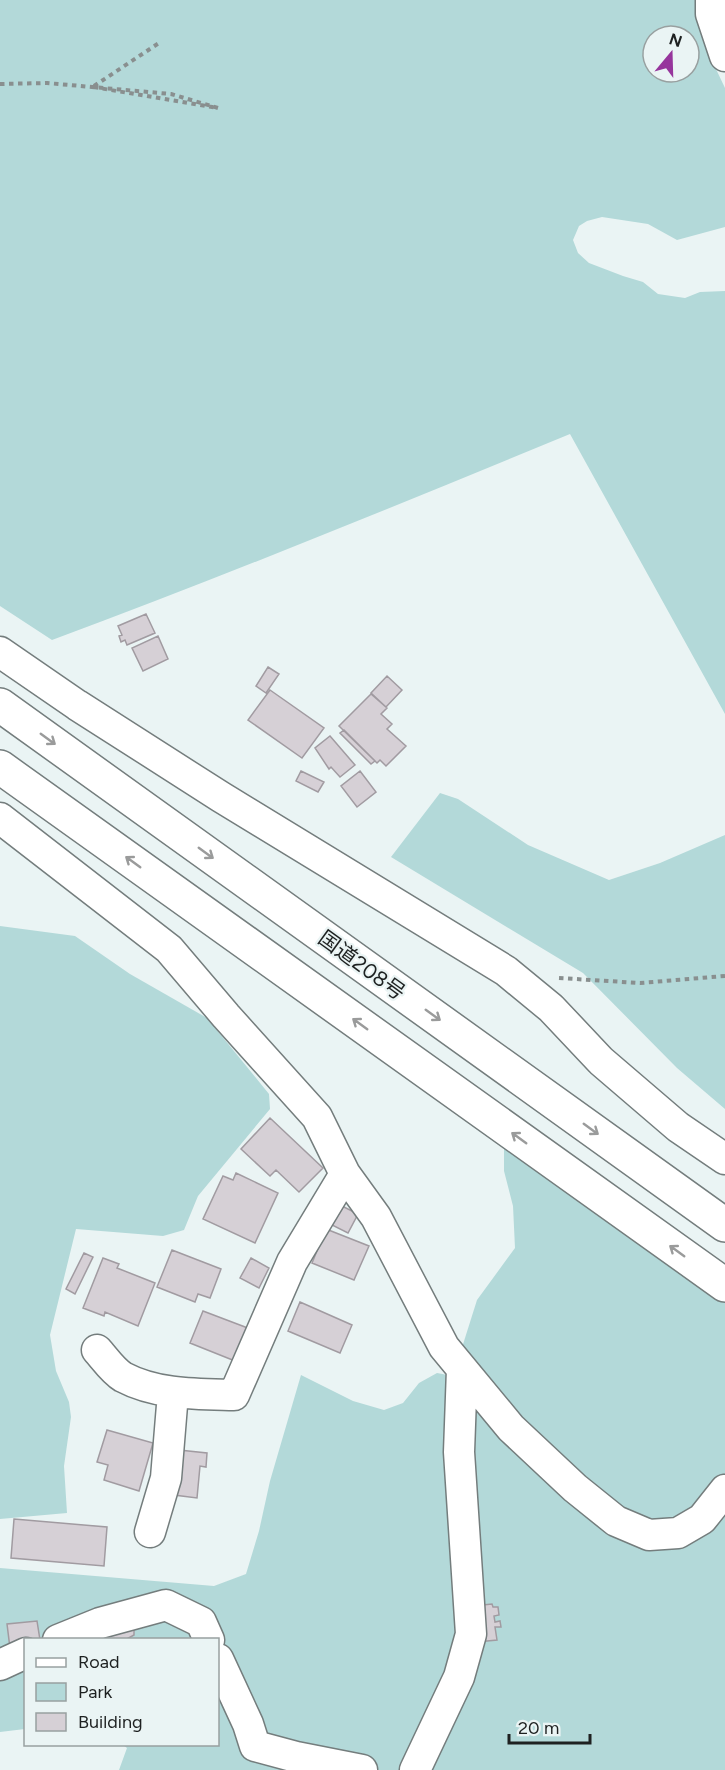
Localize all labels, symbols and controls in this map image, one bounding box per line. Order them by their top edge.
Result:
north arrow [641,24,701,84]
text: N [667,29,685,51]
one-way arrow [39,733,55,745]
one-way arrow [198,847,214,859]
one-way arrow [126,856,142,868]
street label: 国道208号 [314,925,410,1005]
one-way arrow [424,1009,440,1022]
one-way arrow [353,1018,369,1031]
one-way arrow [583,1123,599,1135]
one-way arrow [511,1132,527,1144]
one-way arrow [670,1245,686,1257]
legend [24,1638,219,1746]
text: Road [78,1651,119,1673]
text: Park [78,1681,113,1703]
scale bar [509,1707,590,1745]
text: Building [78,1711,143,1733]
text: 20 m [518,1717,559,1739]

